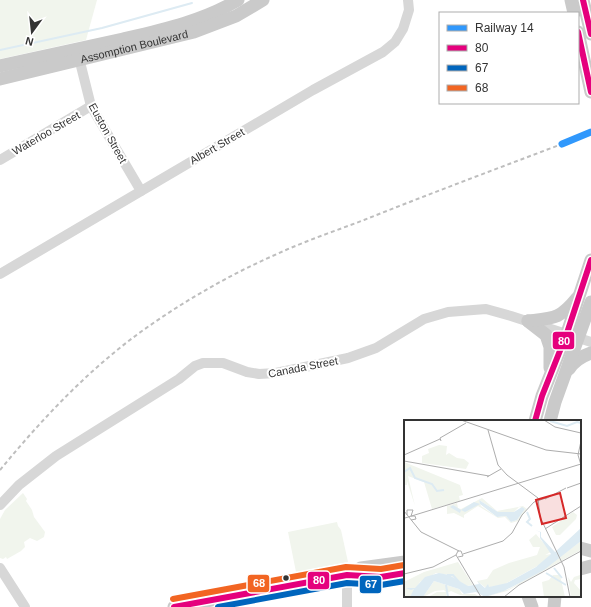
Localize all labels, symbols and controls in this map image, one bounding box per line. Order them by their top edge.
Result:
north arrow [12,12,52,52]
legend [439,12,579,104]
text: Railway 14 [475,21,534,35]
street label: Assomption Boulevard [79,28,189,65]
text: N [24,35,35,48]
text: 80 [475,41,489,55]
text: 67 [475,61,489,75]
text: 68 [475,81,489,95]
street label: Euston Street [87,101,129,165]
street label: Waterloo Street [10,109,82,157]
street label: Albert Street [188,126,246,166]
line badge: 80 [552,331,575,350]
text: 80 [558,335,570,347]
street label: Canada Street [267,354,339,380]
inset map [404,420,581,597]
line badge: 80 [307,571,330,590]
unlabelled marker [281,573,291,583]
line badge: 68 [247,574,270,593]
text: 80 [313,574,325,586]
line badge: 67 [359,575,382,594]
text: 68 [253,577,265,589]
text: 67 [365,578,377,590]

